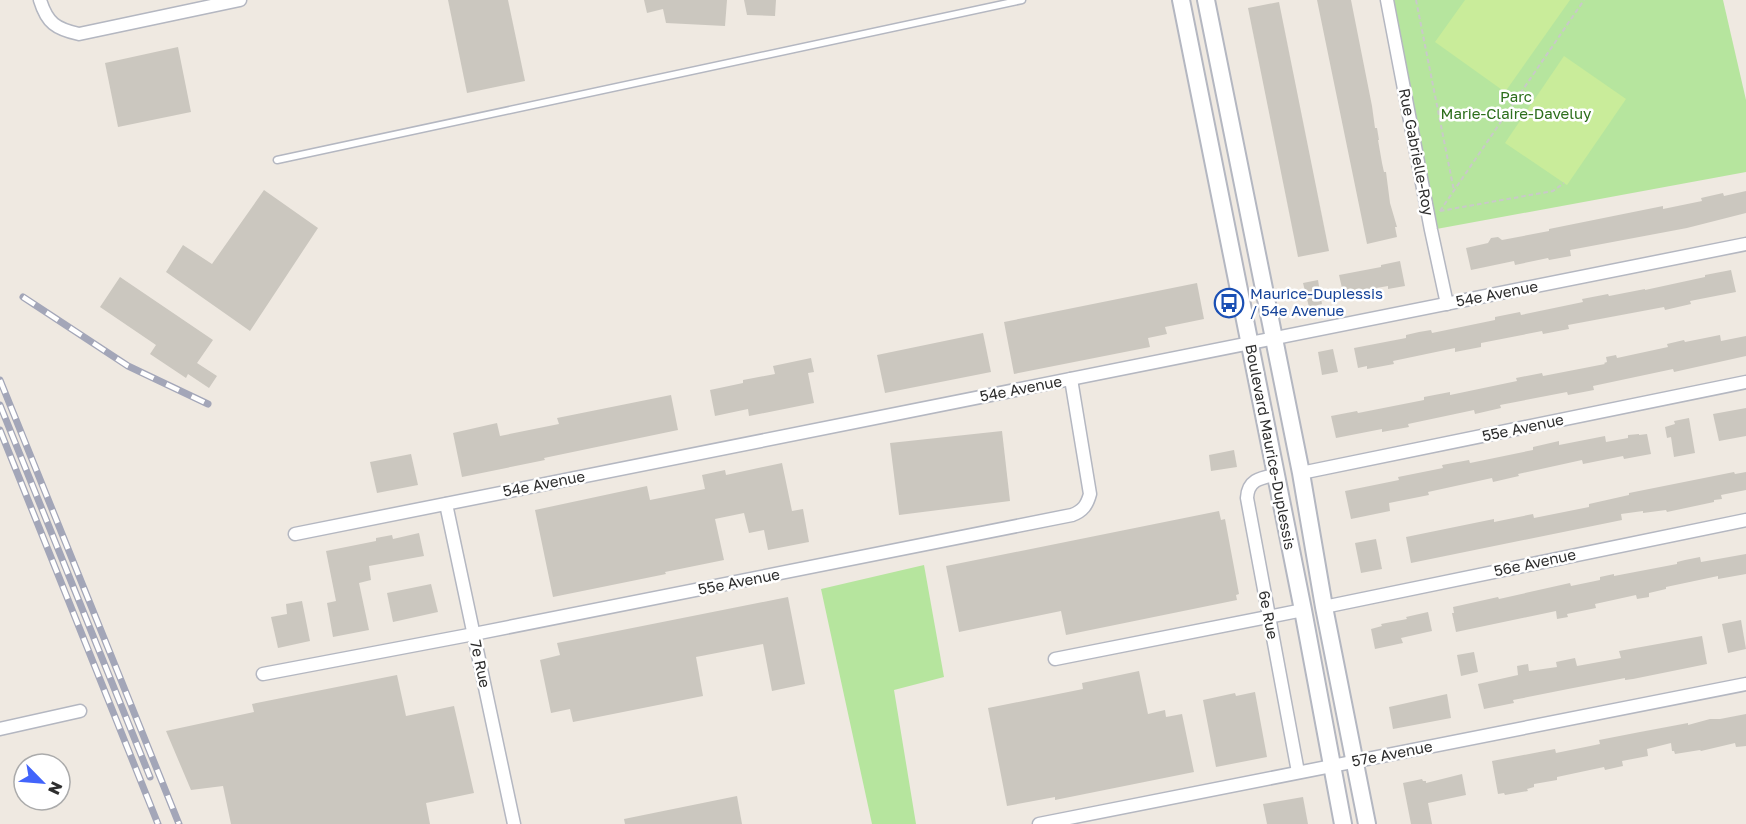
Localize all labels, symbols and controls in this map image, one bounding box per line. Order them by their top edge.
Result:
street label: Rue Gabrielle-Roy [1396,87,1438,218]
park label: Parc Marie-Claire-Daveluy [1441,87,1592,122]
street label: 54e Avenue [1454,276,1540,310]
place label: Maurice-Duplessis / 54e Avenue [1250,284,1383,319]
bus stop icon: Maurice-Duplessis / 54e Avenue [1213,287,1245,319]
street label: Boulevard Maurice-Duplessis [1242,342,1300,551]
street label: 54e Avenue [978,371,1064,405]
street label: 55e Avenue [1480,410,1565,444]
street label: 54e Avenue [501,466,587,500]
street label: 56e Avenue [1492,545,1578,579]
street label: 55e Avenue [696,564,781,598]
street label: 6e Rue [1255,589,1283,641]
street label: 7e Rue [467,638,495,689]
street label: 57e Avenue [1350,736,1434,770]
north arrow [12,752,72,812]
text: N [44,779,67,798]

